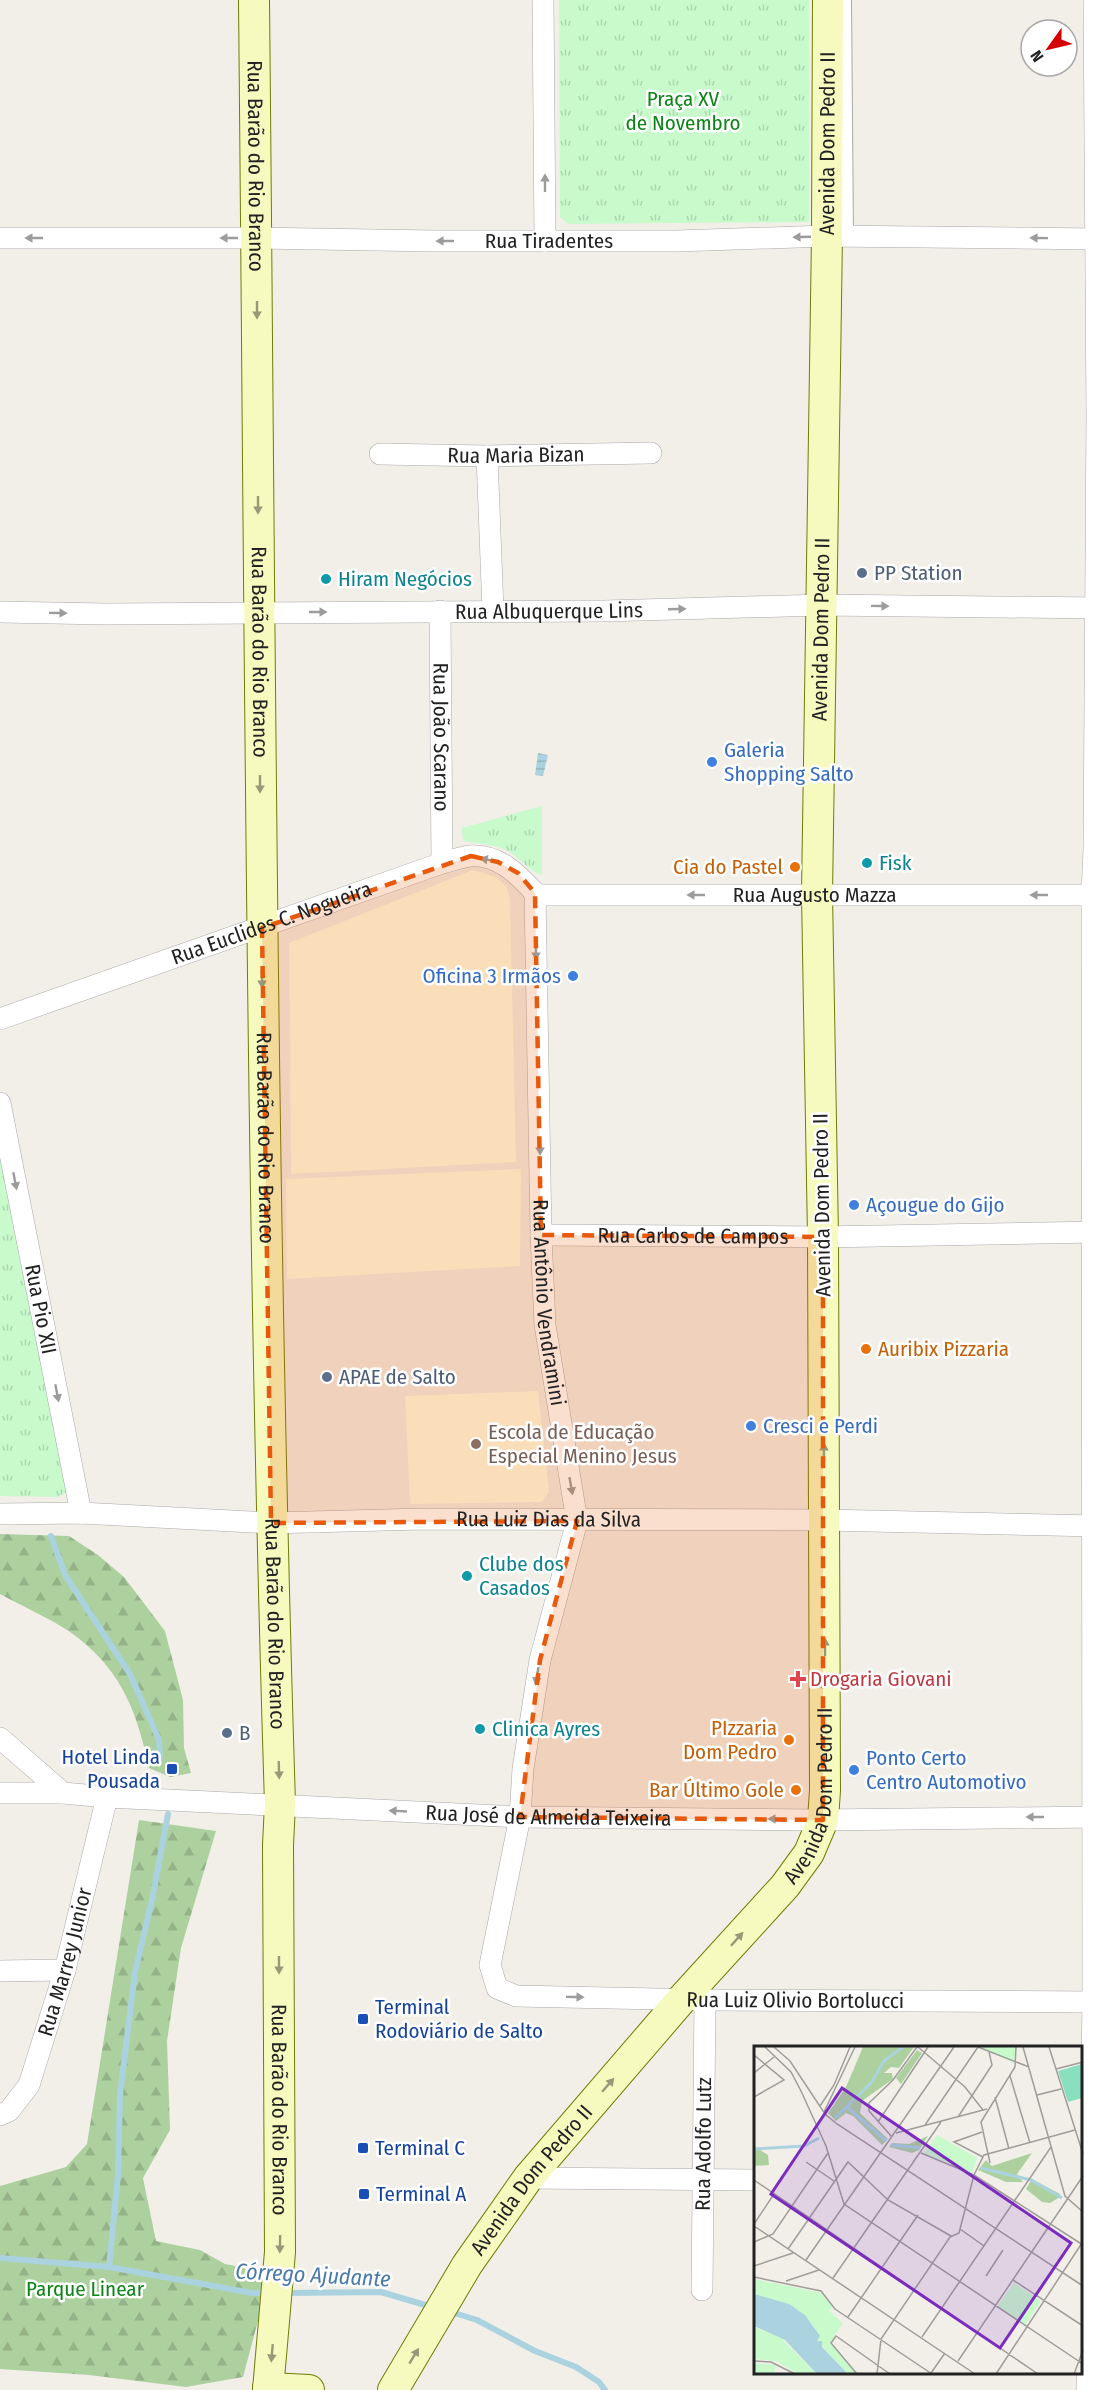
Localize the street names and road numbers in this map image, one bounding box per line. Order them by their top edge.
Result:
street label: Avenida Dom Pedro II [814,52,841,235]
street label: Rua Barão do Rio Branco [242,60,269,272]
street label: Rua Tiradentes [485,228,613,254]
street label: Rua Maria Bizan [447,441,585,469]
street label: Avenida Dom Pedro II [807,537,835,721]
street label: Rua Barão do Rio Branco [246,546,274,758]
street label: Rua Albuquerque Lins [455,597,643,625]
street label: Rua João Scarano [427,662,455,812]
street label: Rua Euclides C. Nogueira [168,876,375,970]
street label: Rua Augusto Mazza [733,882,897,908]
street label: Rua Barão do Rio Branco [251,1032,280,1244]
street label: Avenida Dom Pedro II [807,1113,837,1297]
street label: Rua Antônio Vendramini [527,1199,571,1408]
street label: Rua Carlos de Campos [597,1222,789,1250]
street label: Rua Pio XII [19,1262,62,1356]
street label: Rua Luiz Dias da Silva [456,1506,641,1533]
street label: Rua Barão do Rio Branco [259,1518,291,1730]
street label: Avenida Dom Pedro II [778,1707,838,1889]
street label: Rua José de Almeida Teixeira [425,1799,672,1831]
street label: Rua Marrey Junior [32,1884,98,2039]
street label: Rua Luiz Olivio Bortolucci [686,1987,904,2014]
street label: Rua Barão do Rio Branco [266,2004,293,2216]
street label: Rua Adolfo Lutz [690,2077,717,2211]
street label: Avenida Dom Pedro II [465,2100,598,2260]

